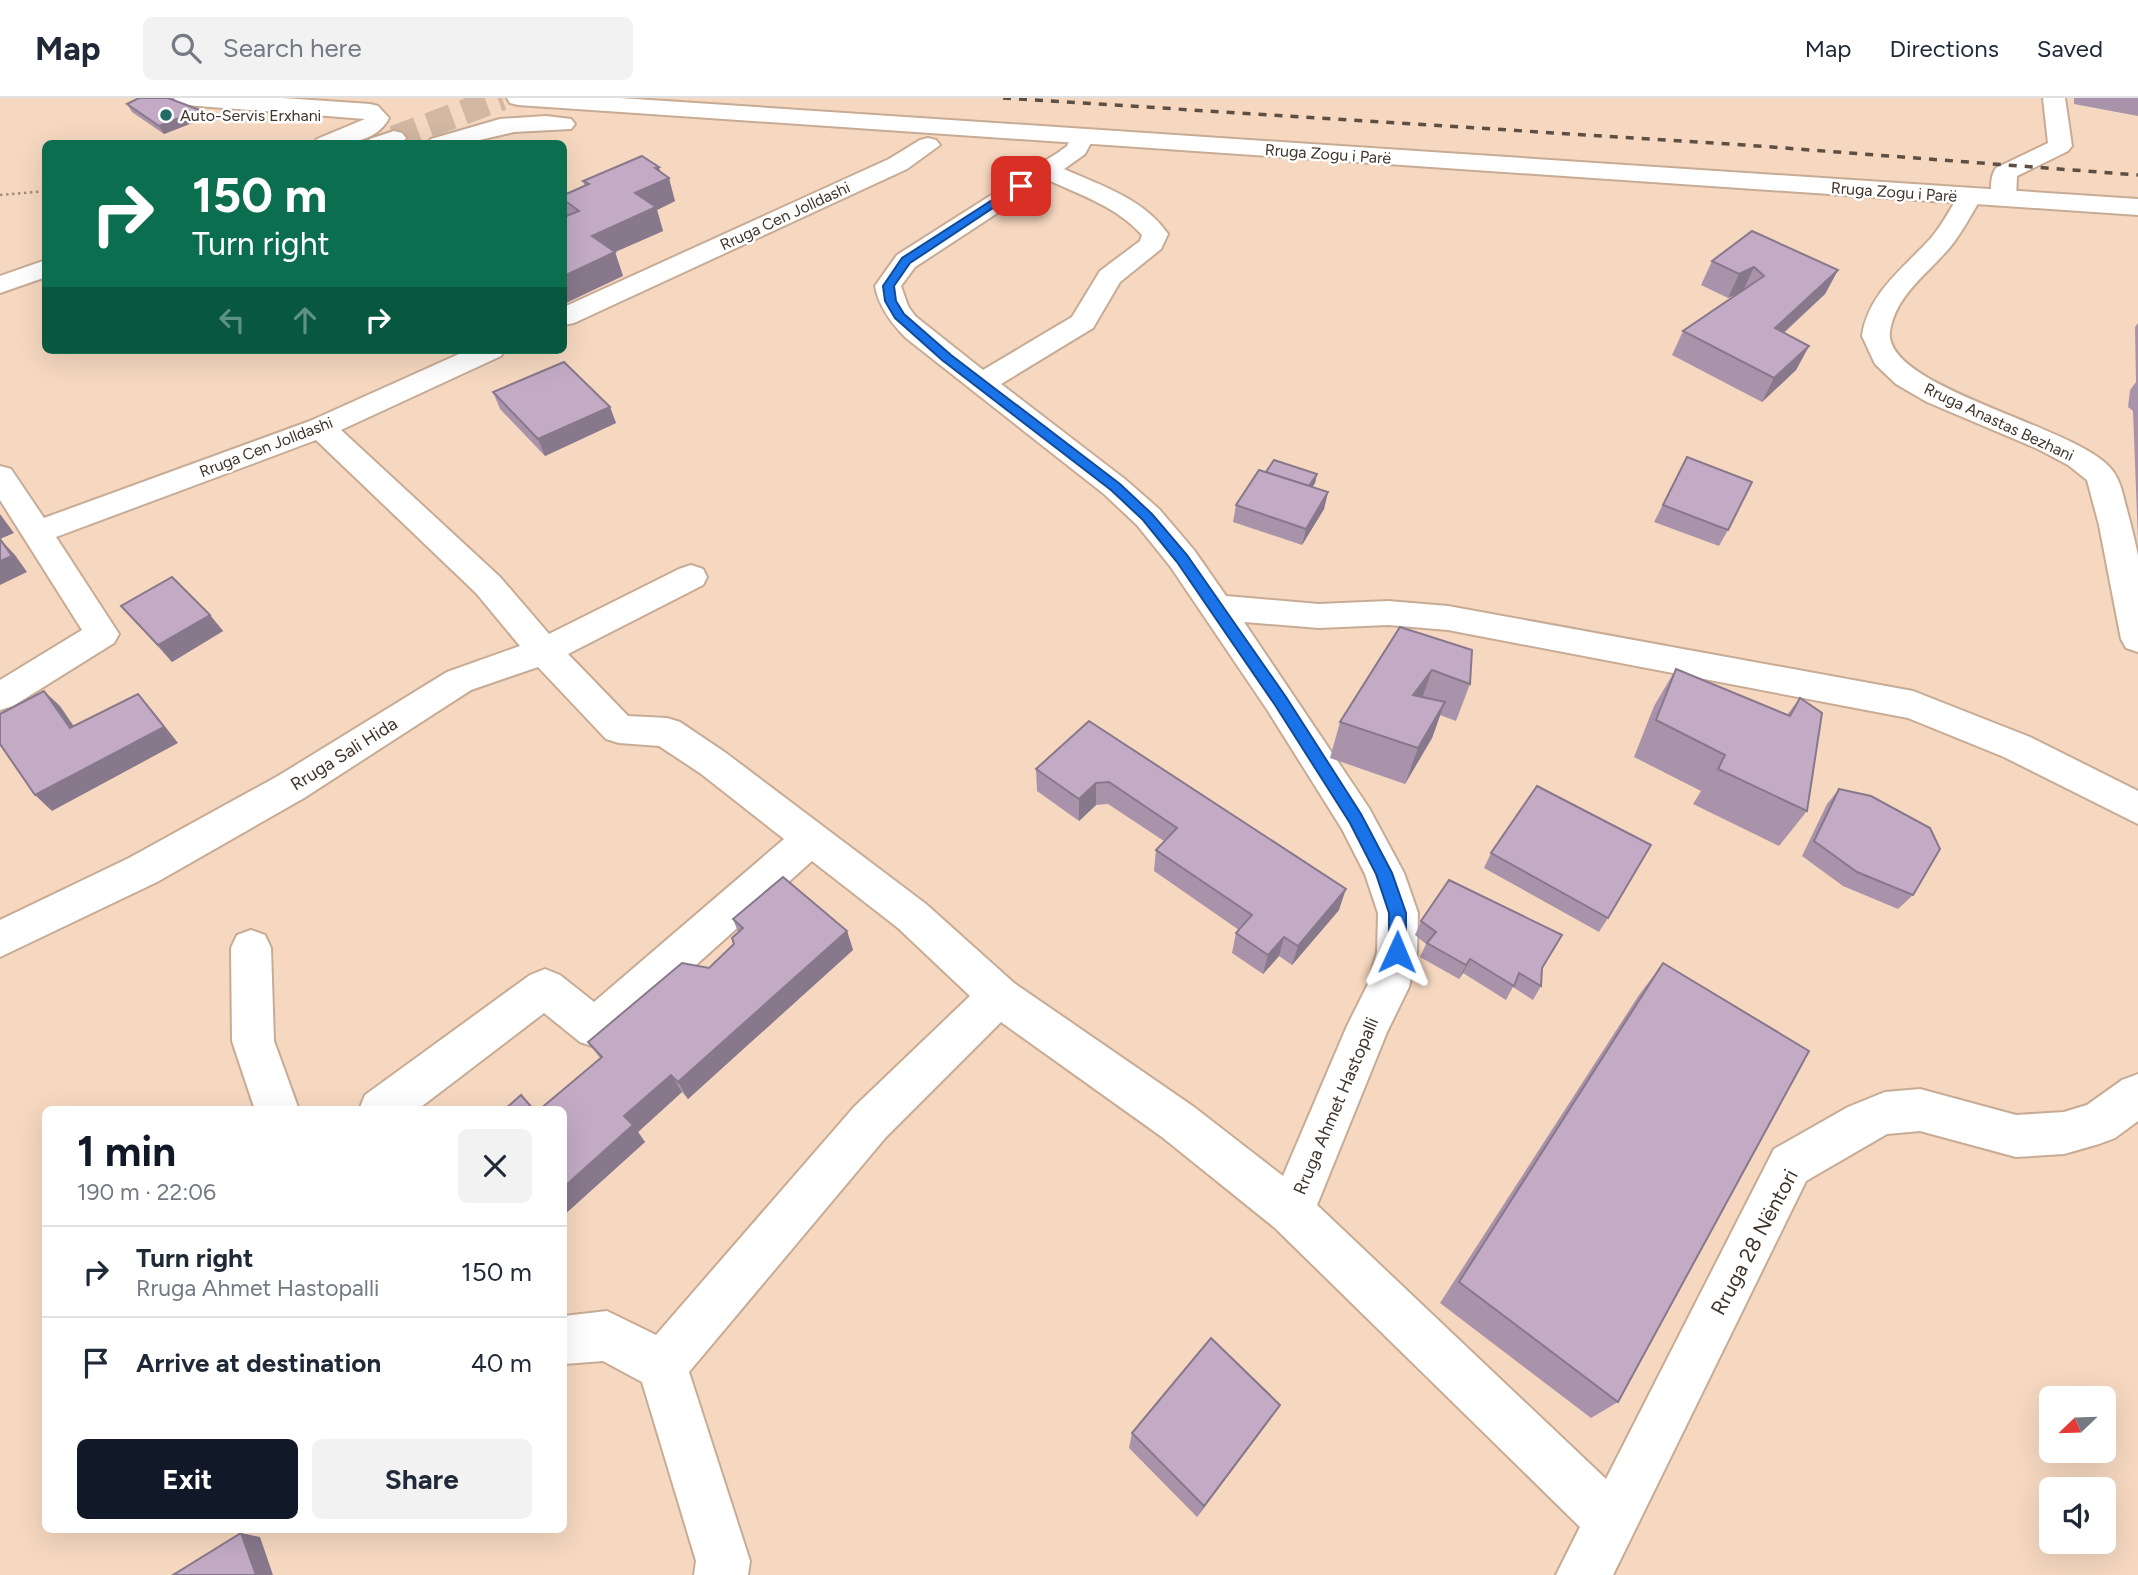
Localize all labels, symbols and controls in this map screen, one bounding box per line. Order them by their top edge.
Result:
search box [143,17,633,80]
text: Map [35,29,101,68]
icon: search [167,29,205,67]
text: Search here [223,32,362,64]
text: Map [1805,34,1851,63]
text: Directions [1889,34,1999,63]
text: Saved [2037,34,2103,63]
place label: Auto-Servis Erxhani [180,106,321,125]
marker: Auto-Servis Erxhani [158,107,174,123]
street label: Rruga Zogu i Parë [1264,140,1392,168]
pin [991,156,1051,216]
text: 150 m [192,165,327,224]
icon: arrive [1002,167,1040,205]
icon: right [77,168,168,259]
street label: Rruga Cen Jolldashi [717,178,853,254]
street label: Rruga Zogu i Parë [1830,178,1958,206]
text: Turn right [192,225,330,263]
icon: left [213,301,251,339]
icon: ahead [286,301,324,339]
icon: right [359,301,397,339]
street label: Rruga Anastas Bezhani [1921,379,2077,465]
street label: Rruga Cen Jolldashi [197,413,335,481]
street label: Rruga Sali Hida [287,712,401,796]
position arrow [1360,915,1434,989]
street label: Rruga Ahmet Hastopalli [1289,1014,1383,1198]
text: 1 min [77,1126,176,1177]
button: close [458,1129,532,1203]
street label: Rruga 28 Nëntori [1705,1165,1803,1319]
text: 190 m · 22:06 [77,1178,216,1206]
text: Turn right [136,1242,253,1274]
icon: right [77,1253,115,1291]
text: 150 m [461,1256,532,1288]
text: Rruga Ahmet Hastopalli [136,1274,379,1302]
icon: arrive [77,1344,115,1382]
text: Arrive at destination [136,1347,381,1379]
text: 40 m [471,1347,532,1379]
north arrow [2039,1386,2116,1463]
map controls [2039,1386,2116,1554]
button: Exit [77,1439,298,1519]
button: Share [312,1439,532,1519]
button: sound [2039,1477,2116,1554]

